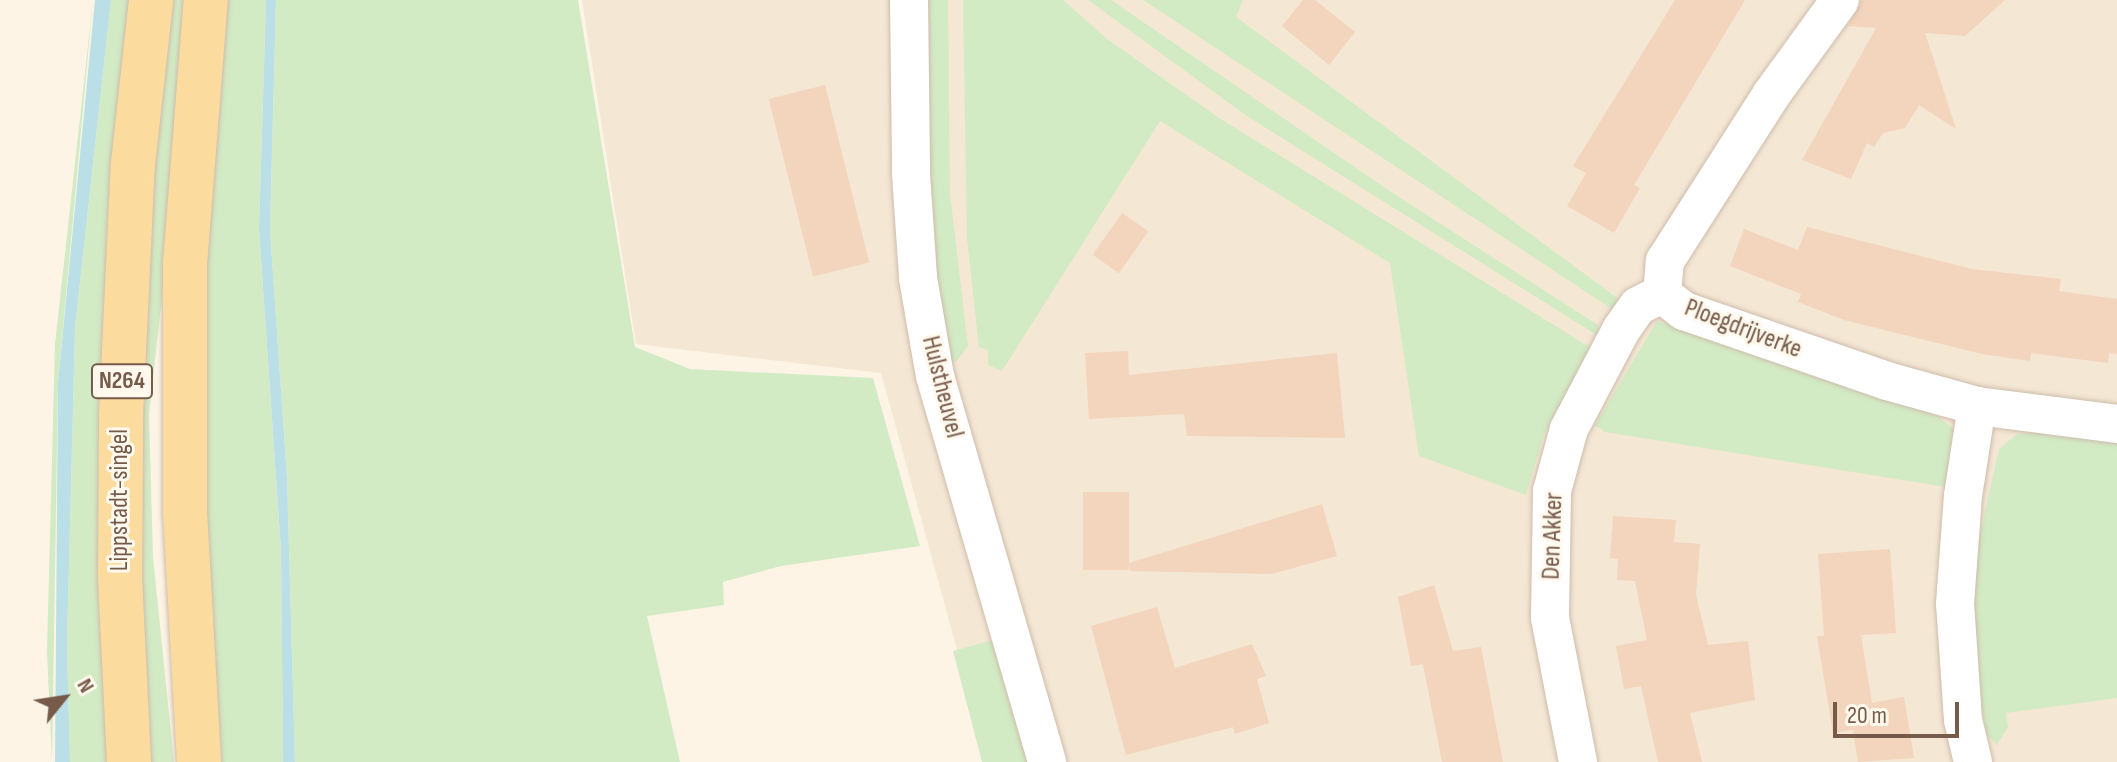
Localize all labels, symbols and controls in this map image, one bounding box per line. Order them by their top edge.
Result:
street label: Ploegdrijverke [1680,292,1806,366]
street label: Hulstheuvel [914,333,970,441]
road number: N264 [90,361,154,401]
street label: Lippstadt-singel [104,429,136,571]
street label: Den Akker [1536,492,1570,580]
north arrow [24,658,104,738]
text: N [71,674,100,698]
scale bar [1837,686,1963,736]
text: 20 m [1847,701,1887,730]

